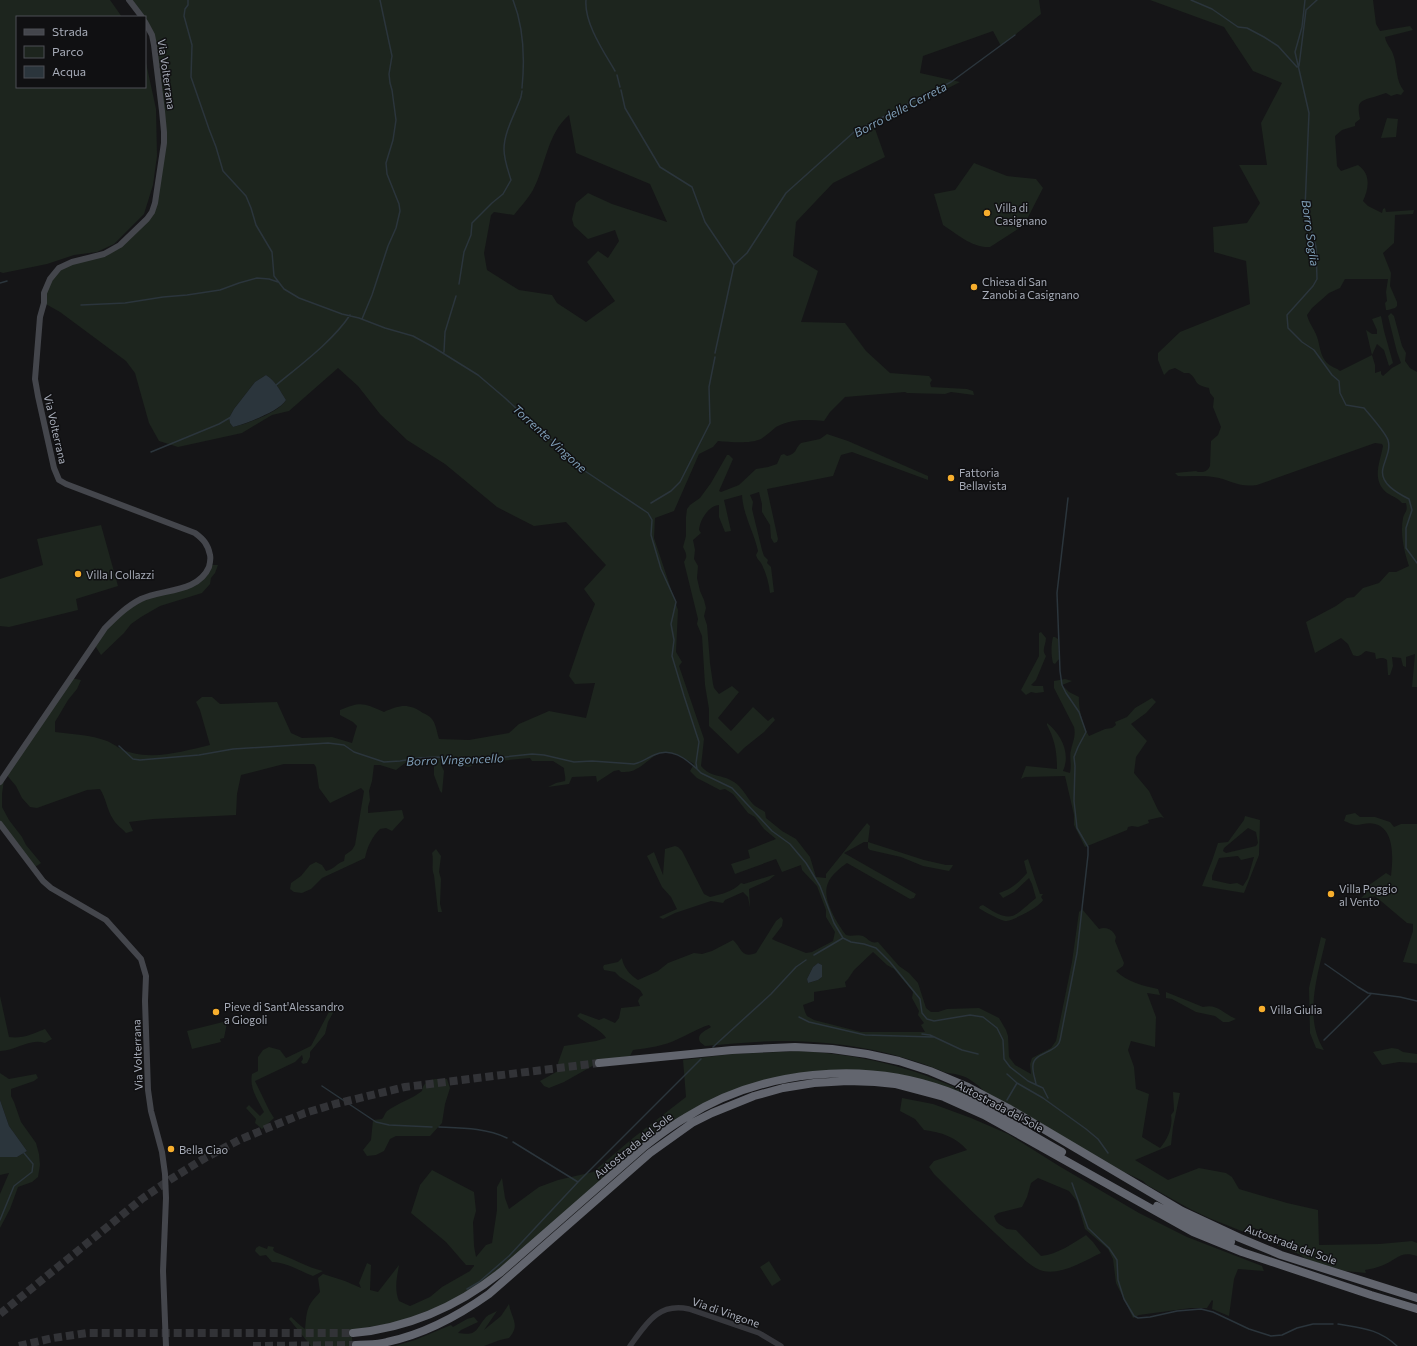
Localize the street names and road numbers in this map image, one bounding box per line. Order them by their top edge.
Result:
street label: Via Volterrana [156,38,178,110]
street label: Via Volterrana [42,393,70,465]
street label: Via Volterrana [129,1019,145,1091]
street label: Autostrada del Sole [954,1078,1046,1135]
street label: Autostrada del Sole [591,1109,675,1181]
street label: Autostrada del Sole [1243,1221,1339,1267]
street label: Via di Vingone [690,1294,762,1330]

